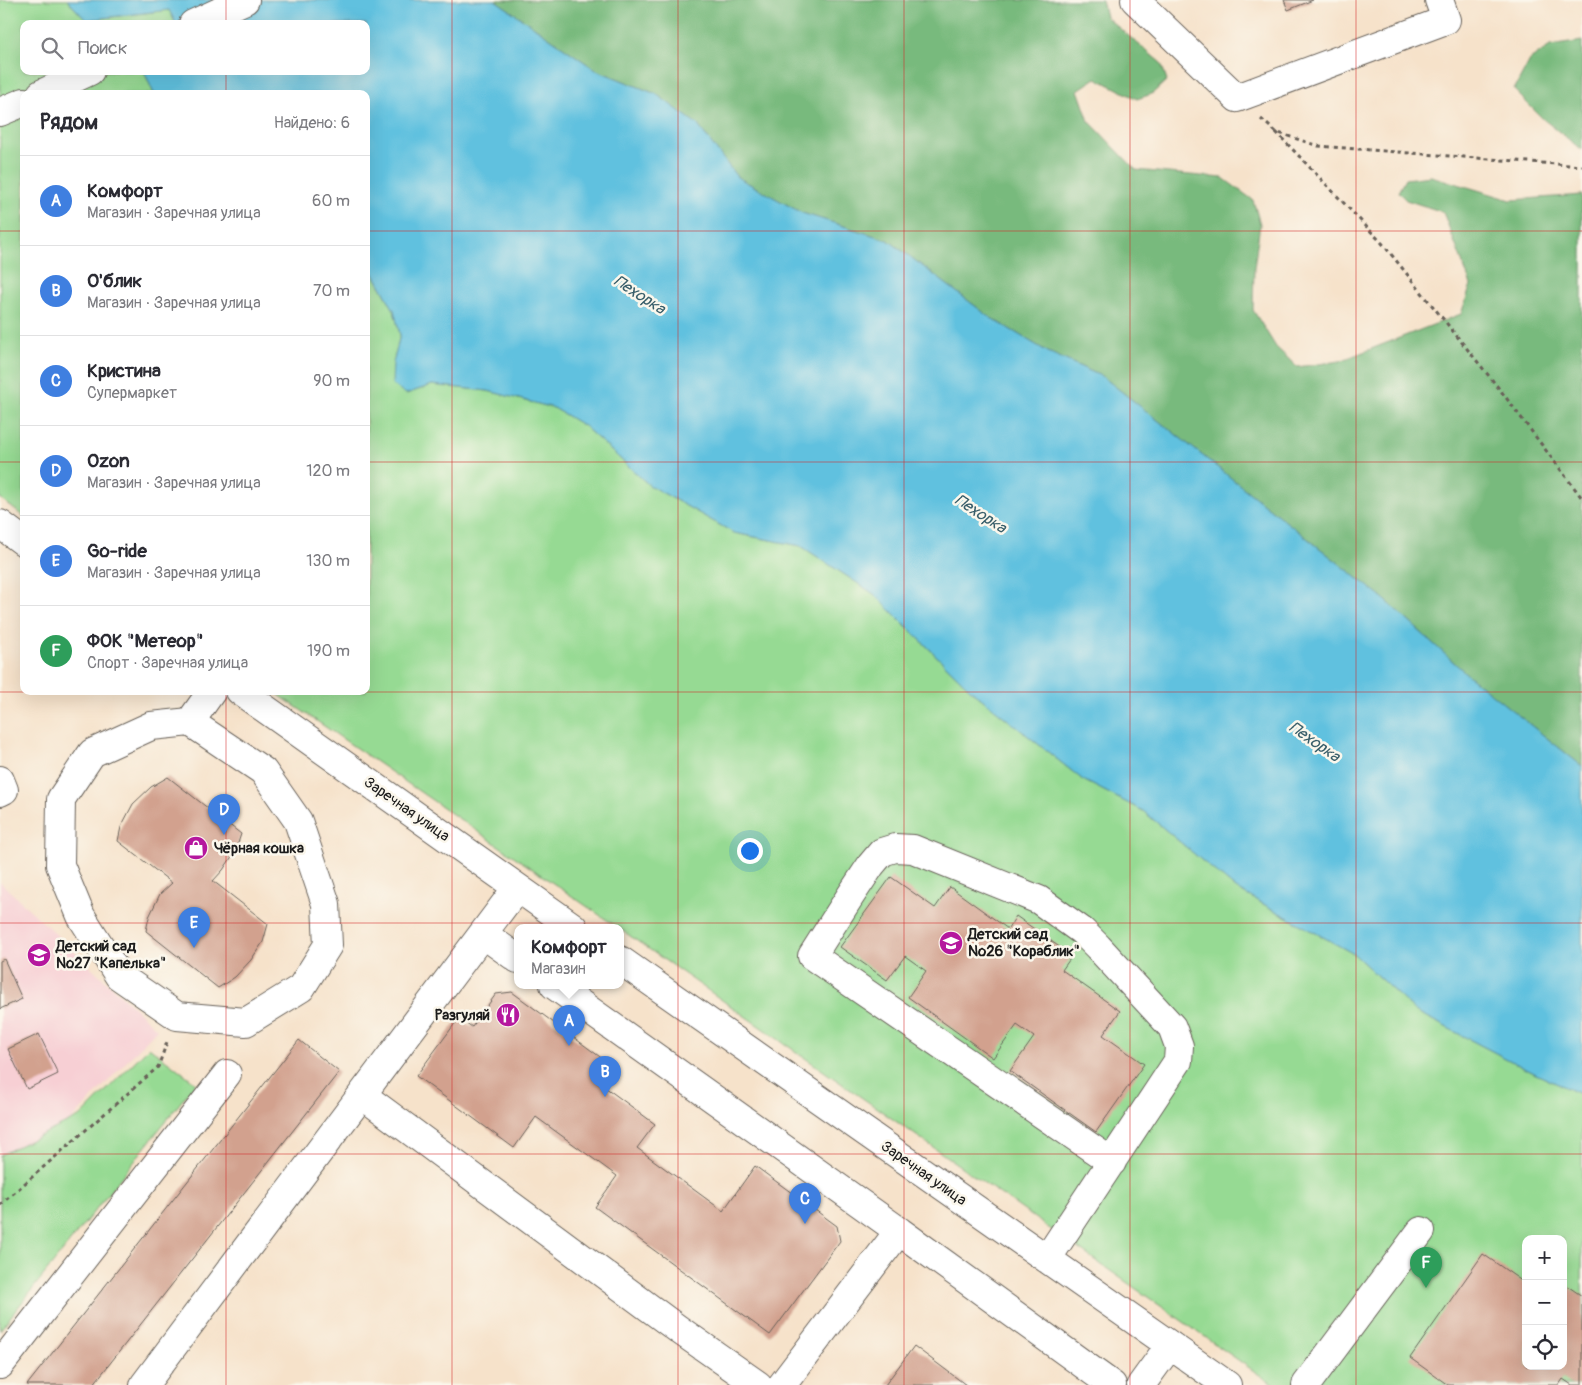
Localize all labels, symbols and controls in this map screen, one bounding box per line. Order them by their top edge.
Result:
search box [20,20,370,75]
icon: search [38,34,66,62]
text: Поиск [78,36,128,60]
text: Рядом [40,109,98,136]
text: Найдено: 6 [274,113,350,133]
text: Комфорт [87,179,163,203]
text: A [51,191,61,211]
text: 60 m [312,191,350,211]
text: Магазин · Заречная улица [87,203,261,223]
text: О'блик [87,269,142,293]
water label: Пехорка [610,271,670,320]
text: B [51,281,61,301]
text: 70 m [313,281,350,301]
text: Магазин · Заречная улица [87,293,261,313]
text: Кристина [87,359,161,383]
text: C [51,371,61,391]
text: 90 m [313,371,350,391]
text: Супермаркет [87,383,177,403]
text: Ozon [87,449,130,473]
text: D [51,461,61,481]
text: 120 m [306,461,350,481]
text: Магазин · Заречная улица [87,473,261,493]
water label: Пехорка [951,490,1011,539]
text: Go-ride [87,539,147,563]
text: E [52,551,60,571]
text: 130 m [306,551,350,571]
text: Магазин · Заречная улица [87,563,261,583]
text: ФОК "Метеор" [87,629,203,653]
text: F [51,641,61,661]
text: 190 m [307,641,350,661]
text: Спорт · Заречная улица [87,653,248,673]
water label: Пехорка [1285,717,1345,767]
street label: Заречная улица [360,773,453,846]
pin: D [208,794,240,835]
shop icon: Чёрная кошка [183,835,209,861]
your location [737,838,763,864]
place label: Чёрная кошка [214,839,304,858]
pin: E [178,907,210,948]
popup [514,924,624,989]
place label: Детский сад №26 "Кораблик" [967,925,1080,961]
school or university icon: Детский сад №26 "Кораблик" [938,930,964,956]
text: Комфорт [531,935,607,959]
place label: Детский сад №27 "Капелька" [55,937,166,973]
school or university icon: Детский сад №27 "Капелька" [26,942,52,968]
text: Магазин [531,959,586,979]
restaurant icon: Разгуляй [495,1002,521,1028]
pin: A [553,1005,585,1046]
place label: Разгуляй [435,1006,490,1025]
pin: B [589,1056,621,1097]
street label: Заречная улица [877,1137,970,1210]
pin: C [789,1183,821,1224]
map controls [1522,1235,1567,1370]
button: + [1522,1235,1567,1280]
pin: F [1410,1247,1442,1288]
button: − [1522,1280,1567,1325]
button: locate [1522,1325,1567,1370]

